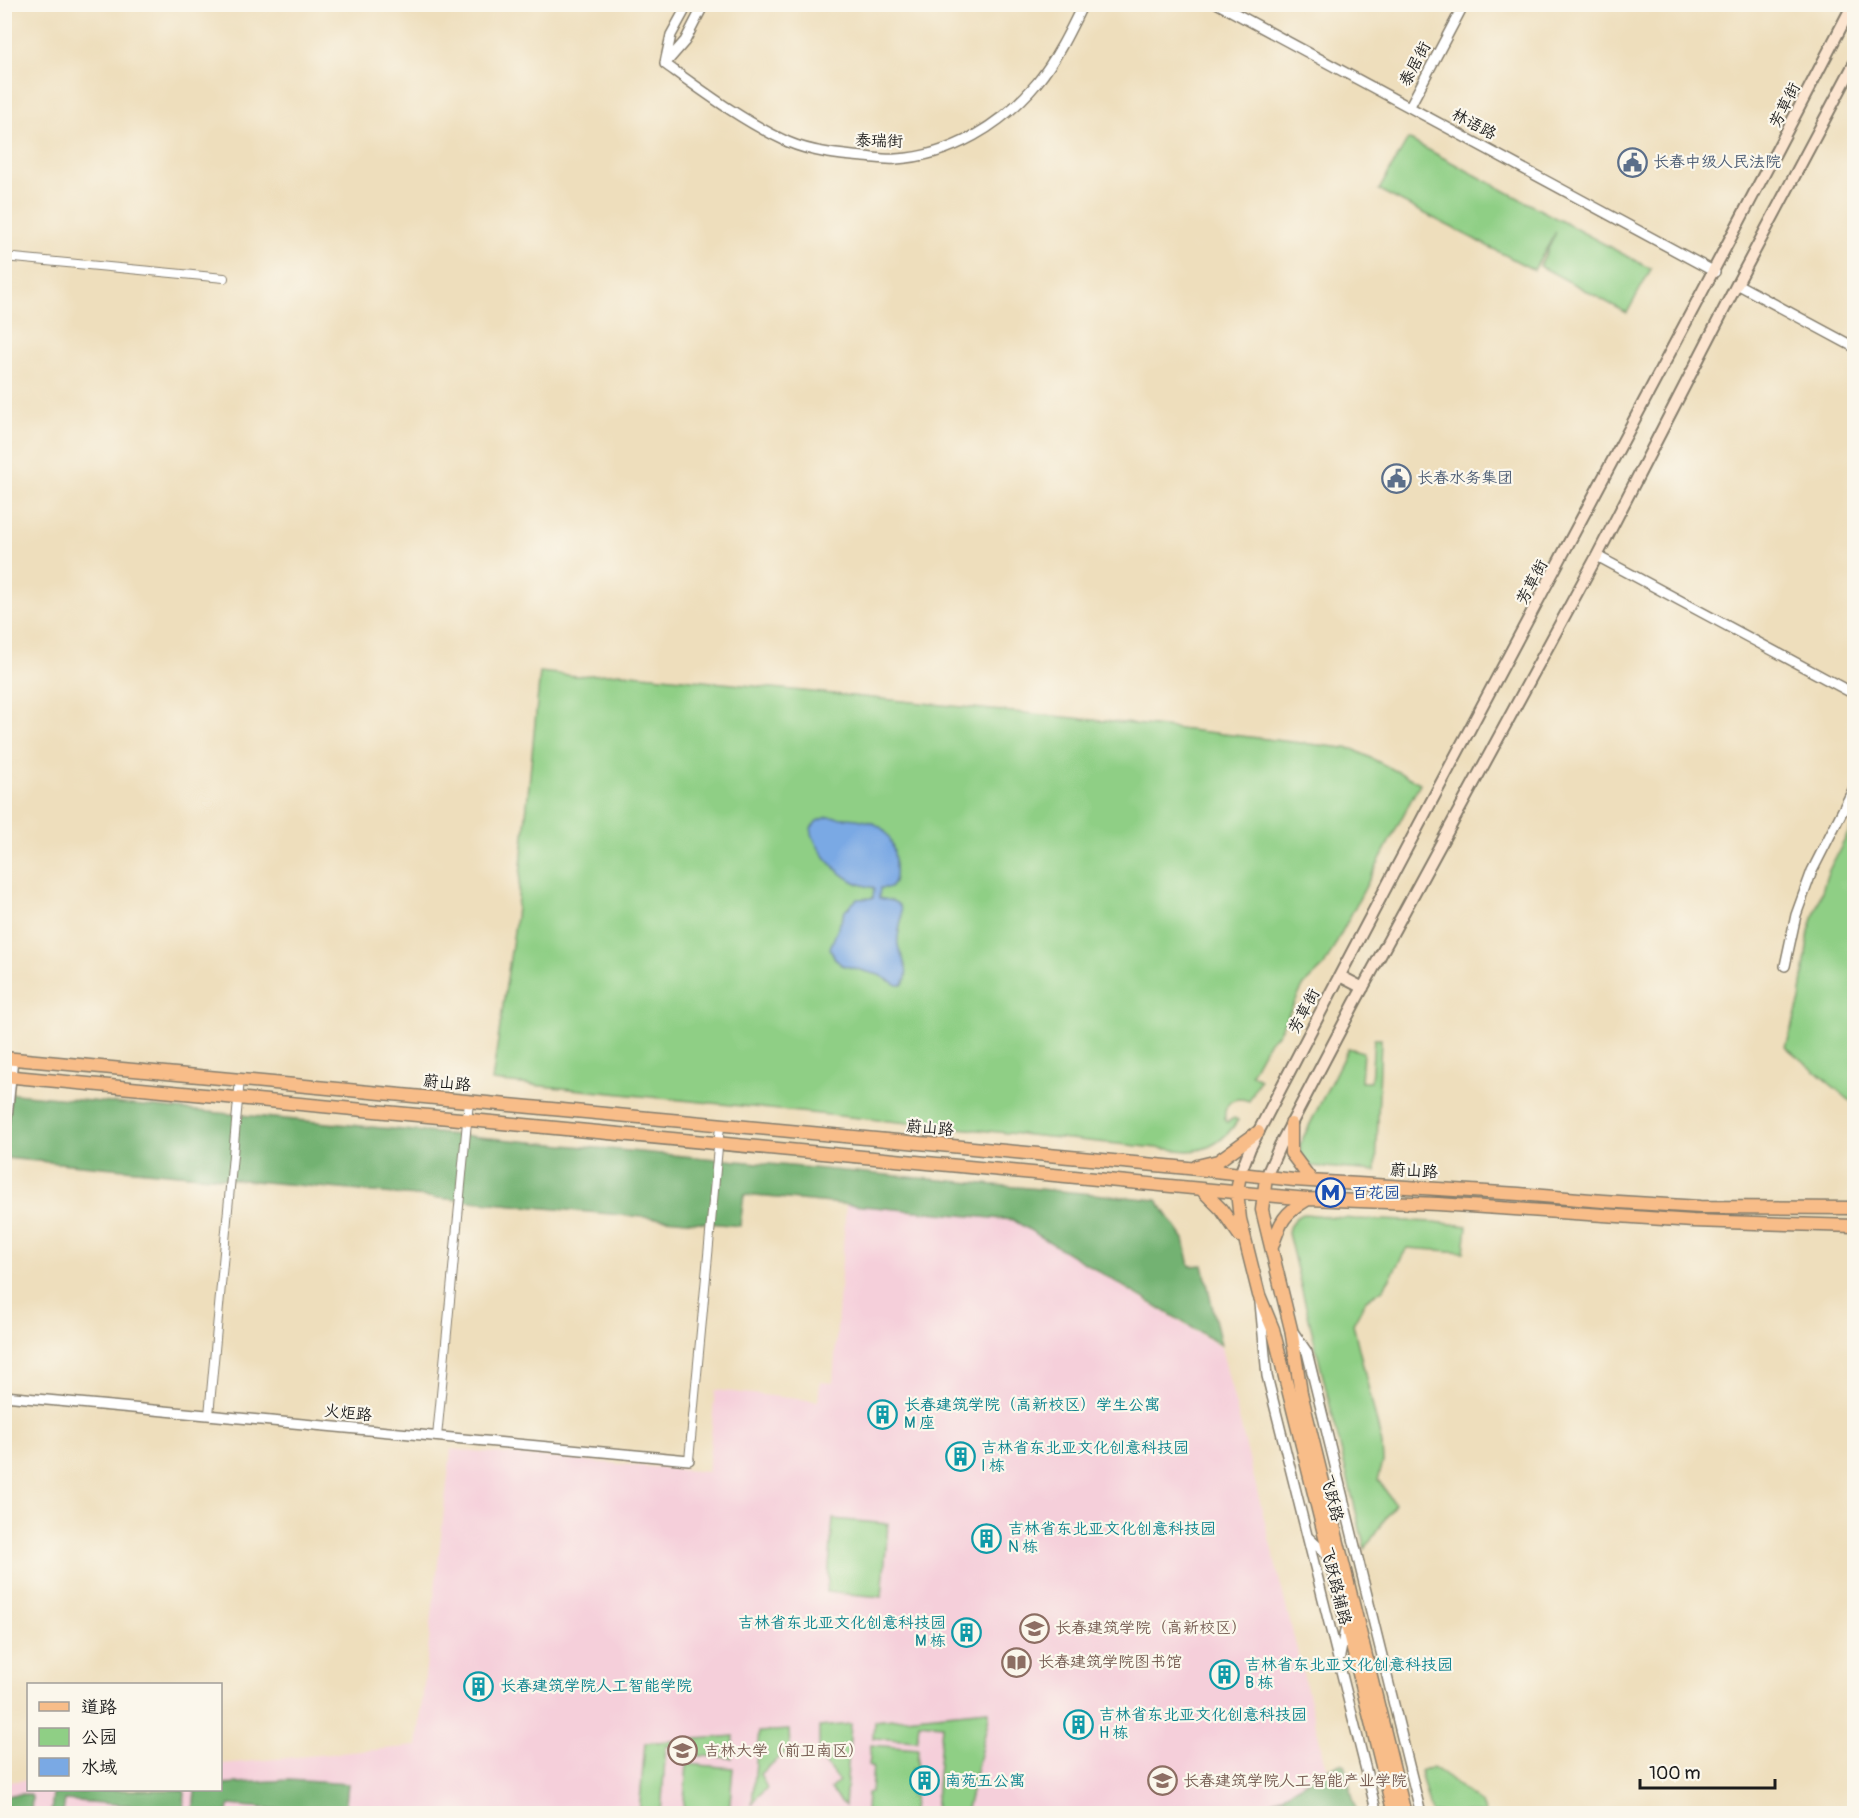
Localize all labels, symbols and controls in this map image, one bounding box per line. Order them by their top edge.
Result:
street label: 泰居街 [1395,38,1435,90]
street label: 芳草街 [1765,79,1805,131]
street label: 林语路 [1448,104,1500,144]
street label: 泰瑞街 [855,131,903,151]
public building icon: 长春中级人民法院 [1616,146,1648,178]
place label: 长春中级人民法院 [1653,152,1781,172]
public building icon: 长春水务集团 [1380,462,1412,494]
place label: 长春水务集团 [1417,468,1513,488]
street label: 芳草街 [1512,556,1552,608]
street label: 芳草街 [1284,985,1324,1037]
street label: 蔚山路 [422,1071,472,1095]
street label: 蔚山路 [905,1116,955,1140]
street label: 蔚山路 [1390,1160,1438,1182]
metro station icon: 百花园 [1315,1177,1347,1209]
place label: 百花园 [1352,1183,1400,1203]
place label: 长春建筑学院（高新校区）学生公寓 M 座 [904,1395,1160,1433]
building icon: 长春建筑学院（高新校区）学生公寓 M 座 [867,1398,899,1430]
street label: 火炬路 [323,1401,373,1425]
place label: 吉林省东北亚文化创意科技园 I 栋 [981,1438,1189,1476]
building icon: 吉林省东北亚文化创意科技园 I 栋 [944,1441,976,1473]
street label: 飞跃路 [1316,1472,1348,1524]
place label: 吉林省东北亚文化创意科技园 N 栋 [1008,1519,1216,1557]
building icon: 吉林省东北亚文化创意科技园 N 栋 [971,1522,1003,1554]
street label: 飞跃路辅路 [1317,1545,1355,1627]
school or university icon: 长春建筑学院（高新校区） [1018,1612,1050,1644]
place label: 吉林省东北亚文化创意科技园 M 栋 [738,1613,946,1651]
building icon: 吉林省东北亚文化创意科技园 M 栋 [951,1616,983,1648]
place label: 长春建筑学院（高新校区） [1055,1618,1247,1638]
library icon: 长春建筑学院图书馆 [1001,1646,1033,1678]
place label: 长春建筑学院图书馆 [1038,1652,1182,1672]
place label: 吉林省东北亚文化创意科技园 B 栋 [1245,1655,1453,1693]
building icon: 吉林省东北亚文化创意科技园 B 栋 [1208,1658,1240,1690]
building icon: 长春建筑学院人工智能学院 [463,1670,495,1702]
place label: 长春建筑学院人工智能学院 [500,1676,692,1696]
legend [27,1683,222,1791]
text: 道路 [81,1696,117,1719]
place label: 吉林省东北亚文化创意科技园 H 栋 [1099,1705,1307,1743]
building icon: 吉林省东北亚文化创意科技园 H 栋 [1062,1708,1094,1740]
text: 公园 [81,1726,117,1749]
school or university icon: 吉林大学（前卫南区） [667,1735,699,1767]
place label: 吉林大学（前卫南区） [704,1741,864,1761]
scale bar [1640,1752,1775,1790]
text: 水域 [81,1756,117,1779]
text: 100 m [1649,1762,1701,1785]
building icon: 南苑五公寓 [908,1765,940,1797]
school or university icon: 长春建筑学院人工智能产业学院 [1146,1765,1178,1797]
place label: 南苑五公寓 [945,1771,1025,1791]
place label: 长春建筑学院人工智能产业学院 [1183,1771,1407,1791]

